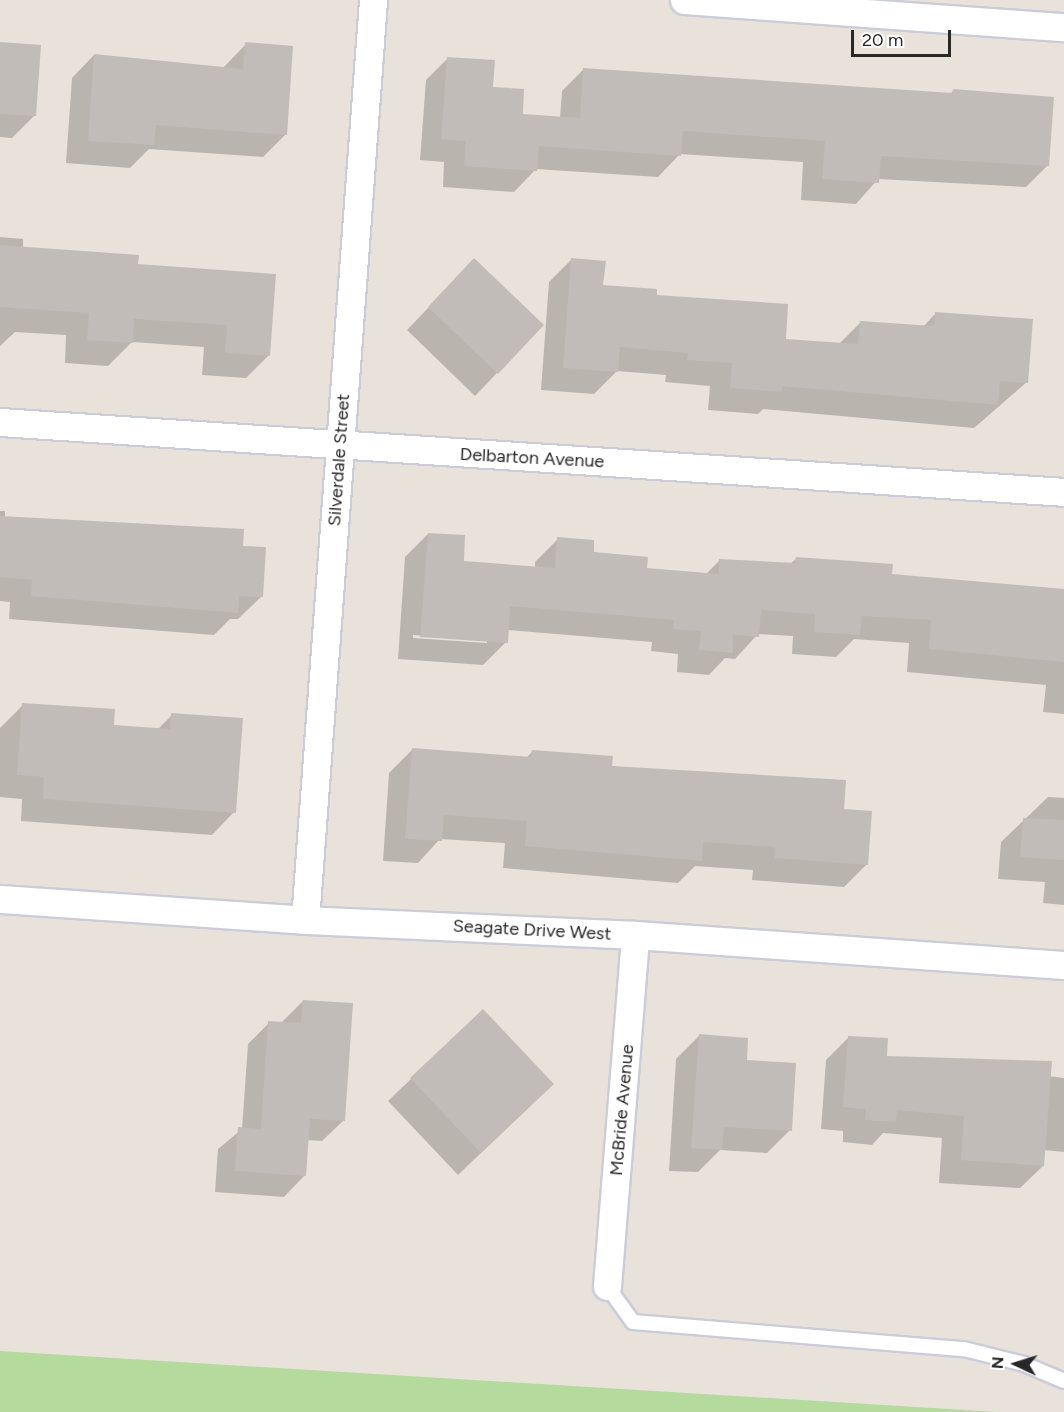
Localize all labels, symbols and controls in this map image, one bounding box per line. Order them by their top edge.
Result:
scale bar [854,18,954,56]
text: 20 m [862,29,903,51]
street label: Silverdale Street [324,393,354,527]
street label: Delbarton Avenue [459,443,605,473]
street label: Seagate Drive West [452,915,612,945]
street label: McBride Avenue [605,1043,639,1177]
north arrow [986,1334,1046,1394]
text: N [988,1356,1007,1370]

